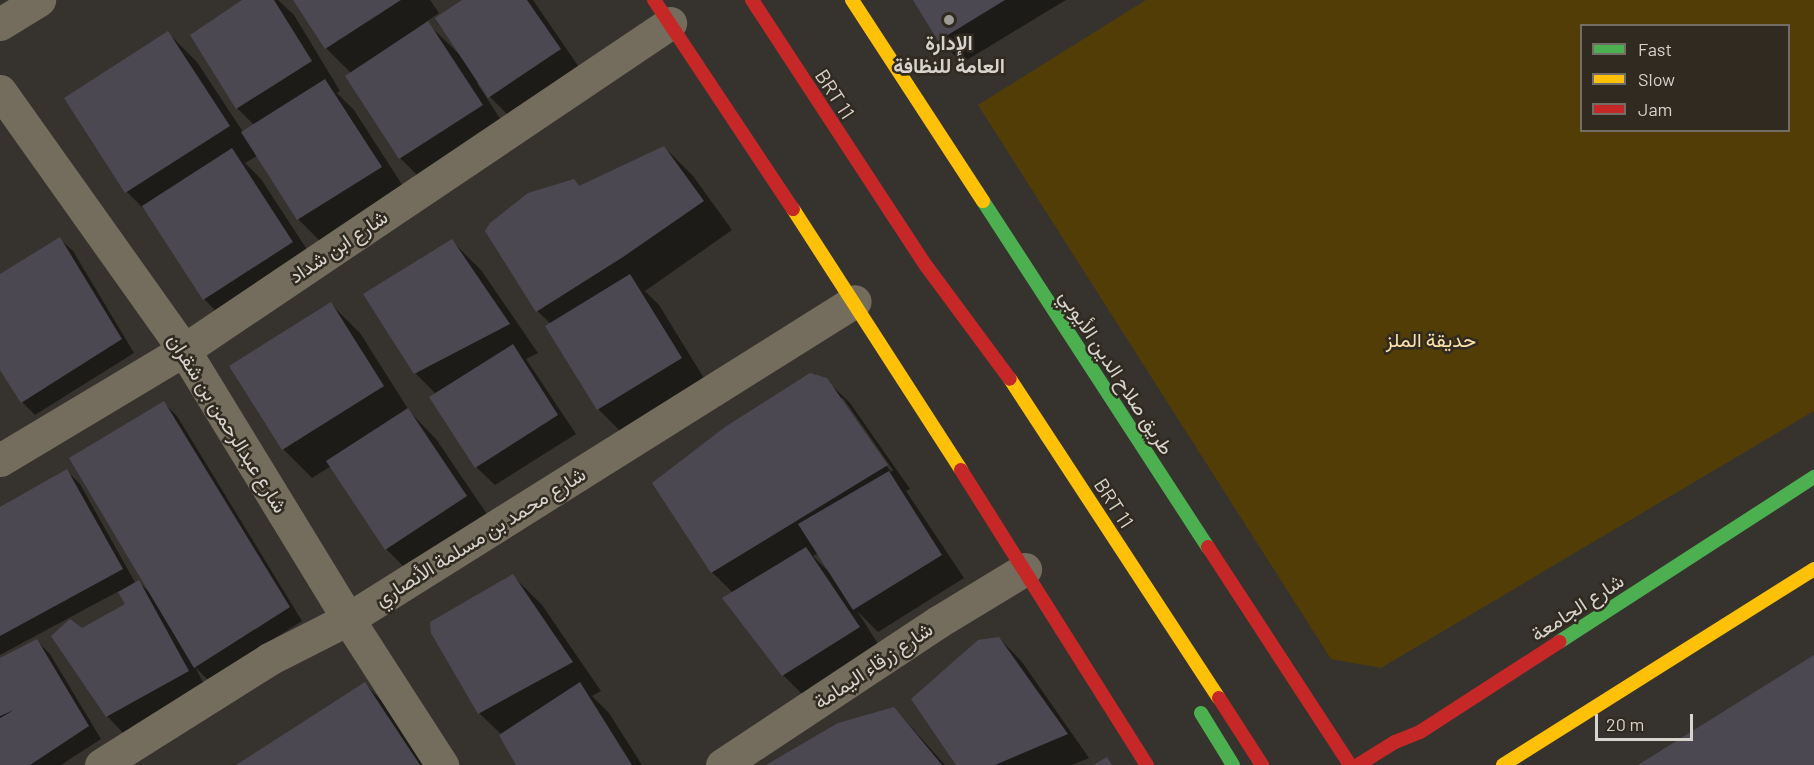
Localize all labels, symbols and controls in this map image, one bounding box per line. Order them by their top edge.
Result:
marker: الإدارة العامة للنظافة [942,13,956,27]
legend [1580,24,1790,132]
place label: الإدارة العامة للنظافة [893,30,1005,77]
text: Fast [1638,38,1672,60]
street label: BRT 11 [810,65,860,123]
text: Slow [1638,68,1675,90]
text: Jam [1638,98,1672,120]
street label: شارع ابن شداد [284,204,392,288]
street label: طريق صلاح الدين الأيوبي [1055,285,1179,459]
park label: حديقة الملز [1386,327,1476,351]
street label: شارع عبدالرحمن بن شقران [163,329,293,517]
street label: شارع محمد بن مسلمة الأنصاري [370,461,590,611]
street label: BRT 11 [1089,474,1139,532]
street label: شارع الجامعة [1526,568,1628,646]
street label: شارع زرقاء اليمامة [809,616,937,714]
scale bar [1598,702,1696,740]
text: 20 m [1606,713,1644,735]

